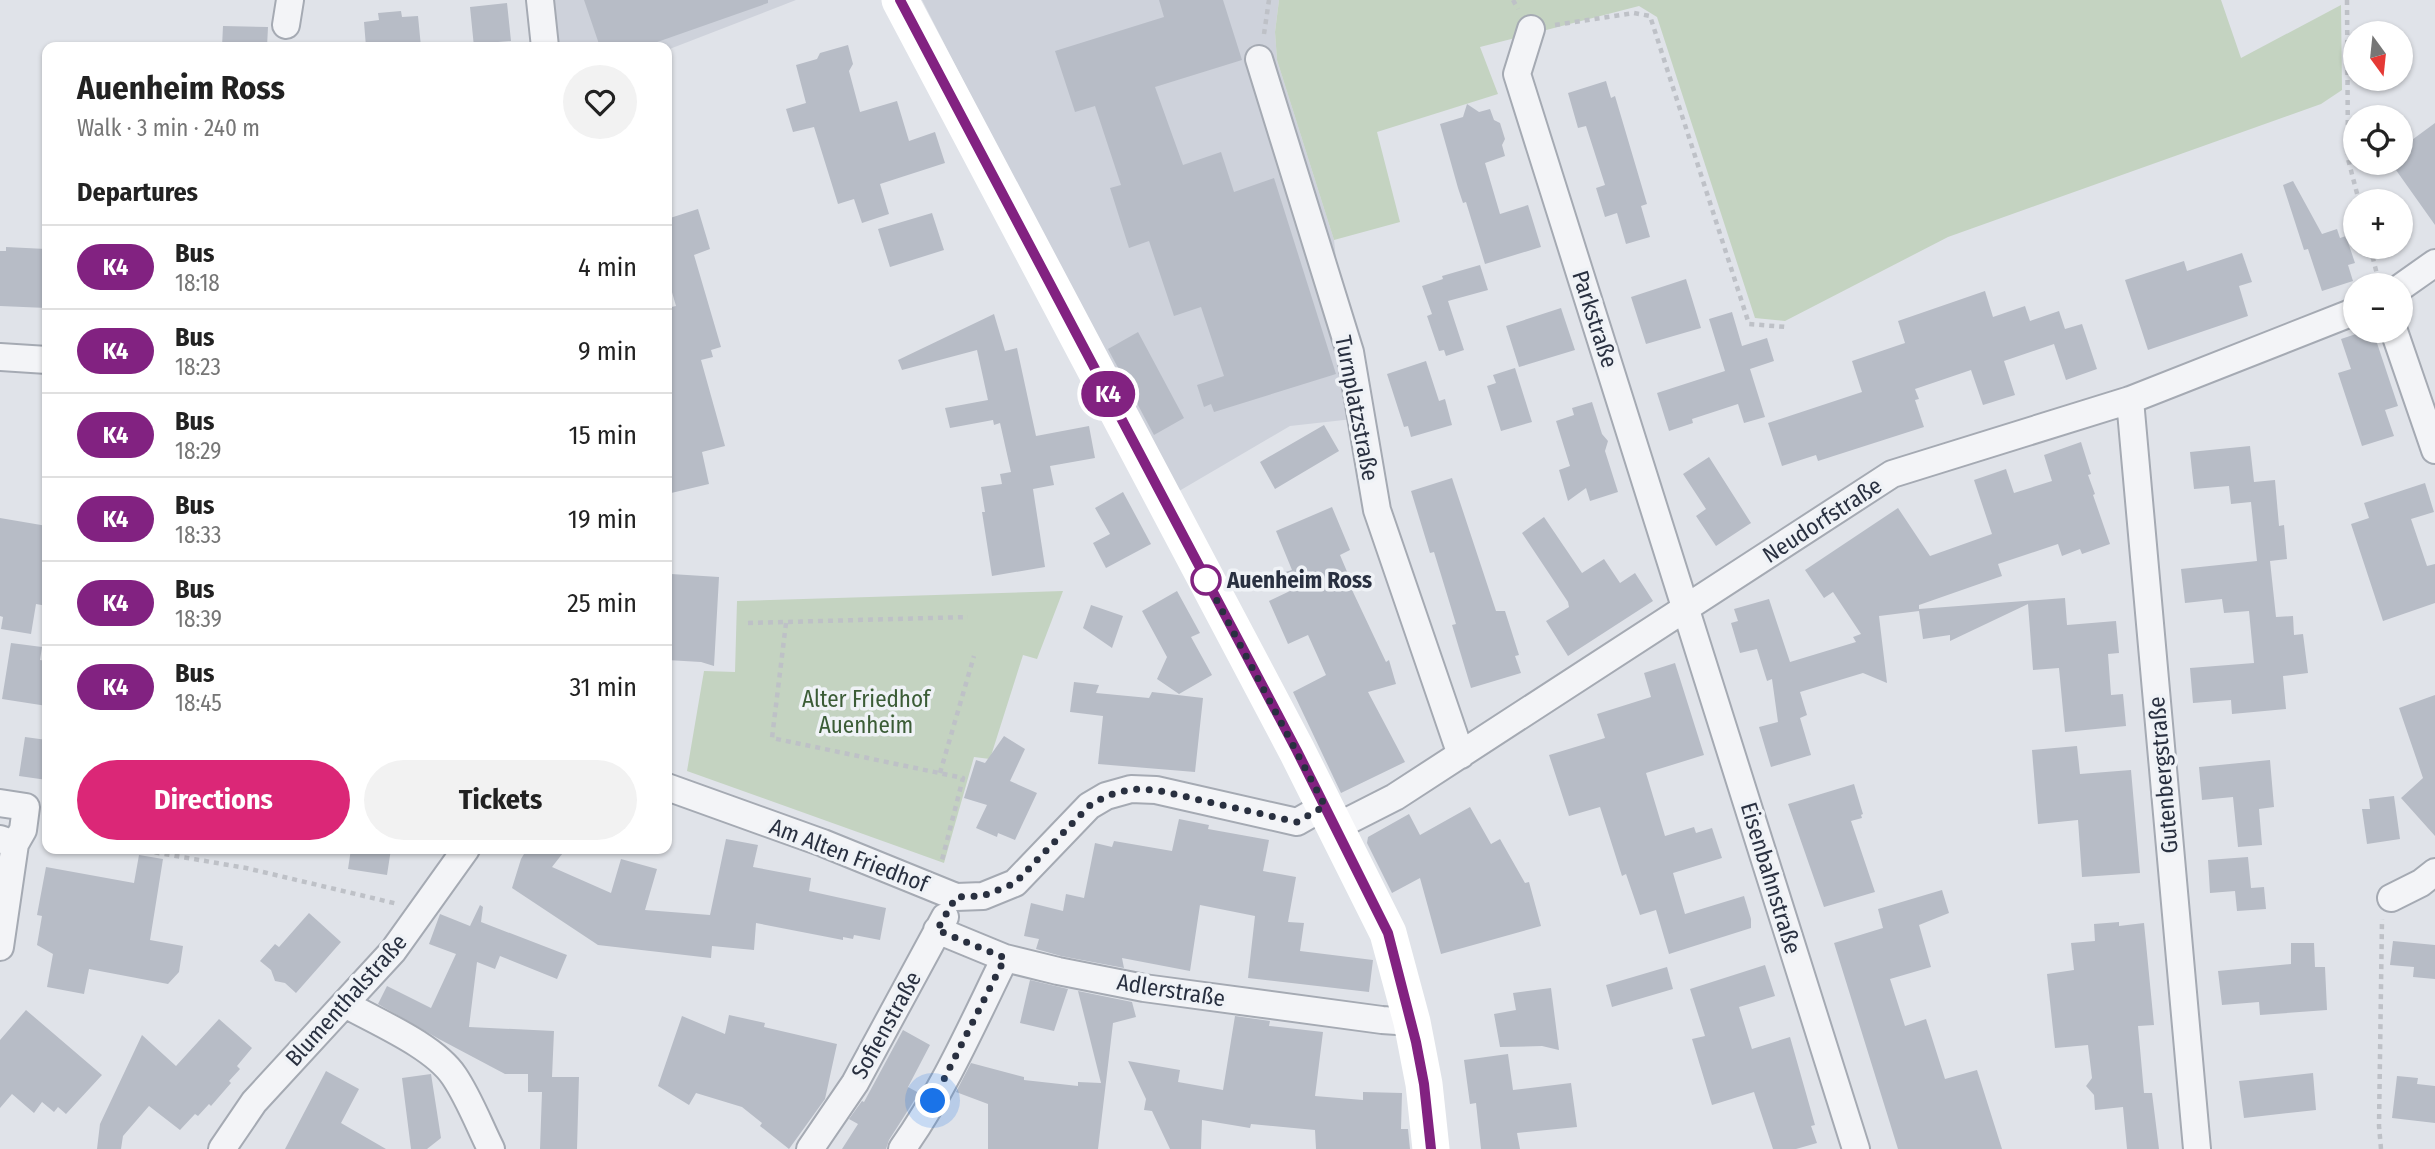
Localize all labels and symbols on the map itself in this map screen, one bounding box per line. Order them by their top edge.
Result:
north arrow [2343,21,2413,91]
street label: Parkstraße [1566,267,1624,371]
street label: Turnplatzstraße [1329,333,1385,483]
line badge: K4 [1076,371,1140,417]
street label: Neudorfstraße [1757,471,1887,569]
marker: Auenheim Ross [1191,565,1221,595]
place label: Auenheim Ross [1226,566,1372,594]
park label: Alter Friedhof Auenheim [802,685,932,739]
street label: Gutenbergstraße [2142,695,2184,855]
street label: Eisenbahnstraße [1735,799,1807,957]
street label: Am Alten Friedhof [766,812,934,899]
street label: Blumenthalstraße [279,928,413,1072]
street label: Sofienstraße [845,966,927,1084]
street label: Adlerstraße [1115,968,1227,1012]
your location [915,1083,950,1118]

